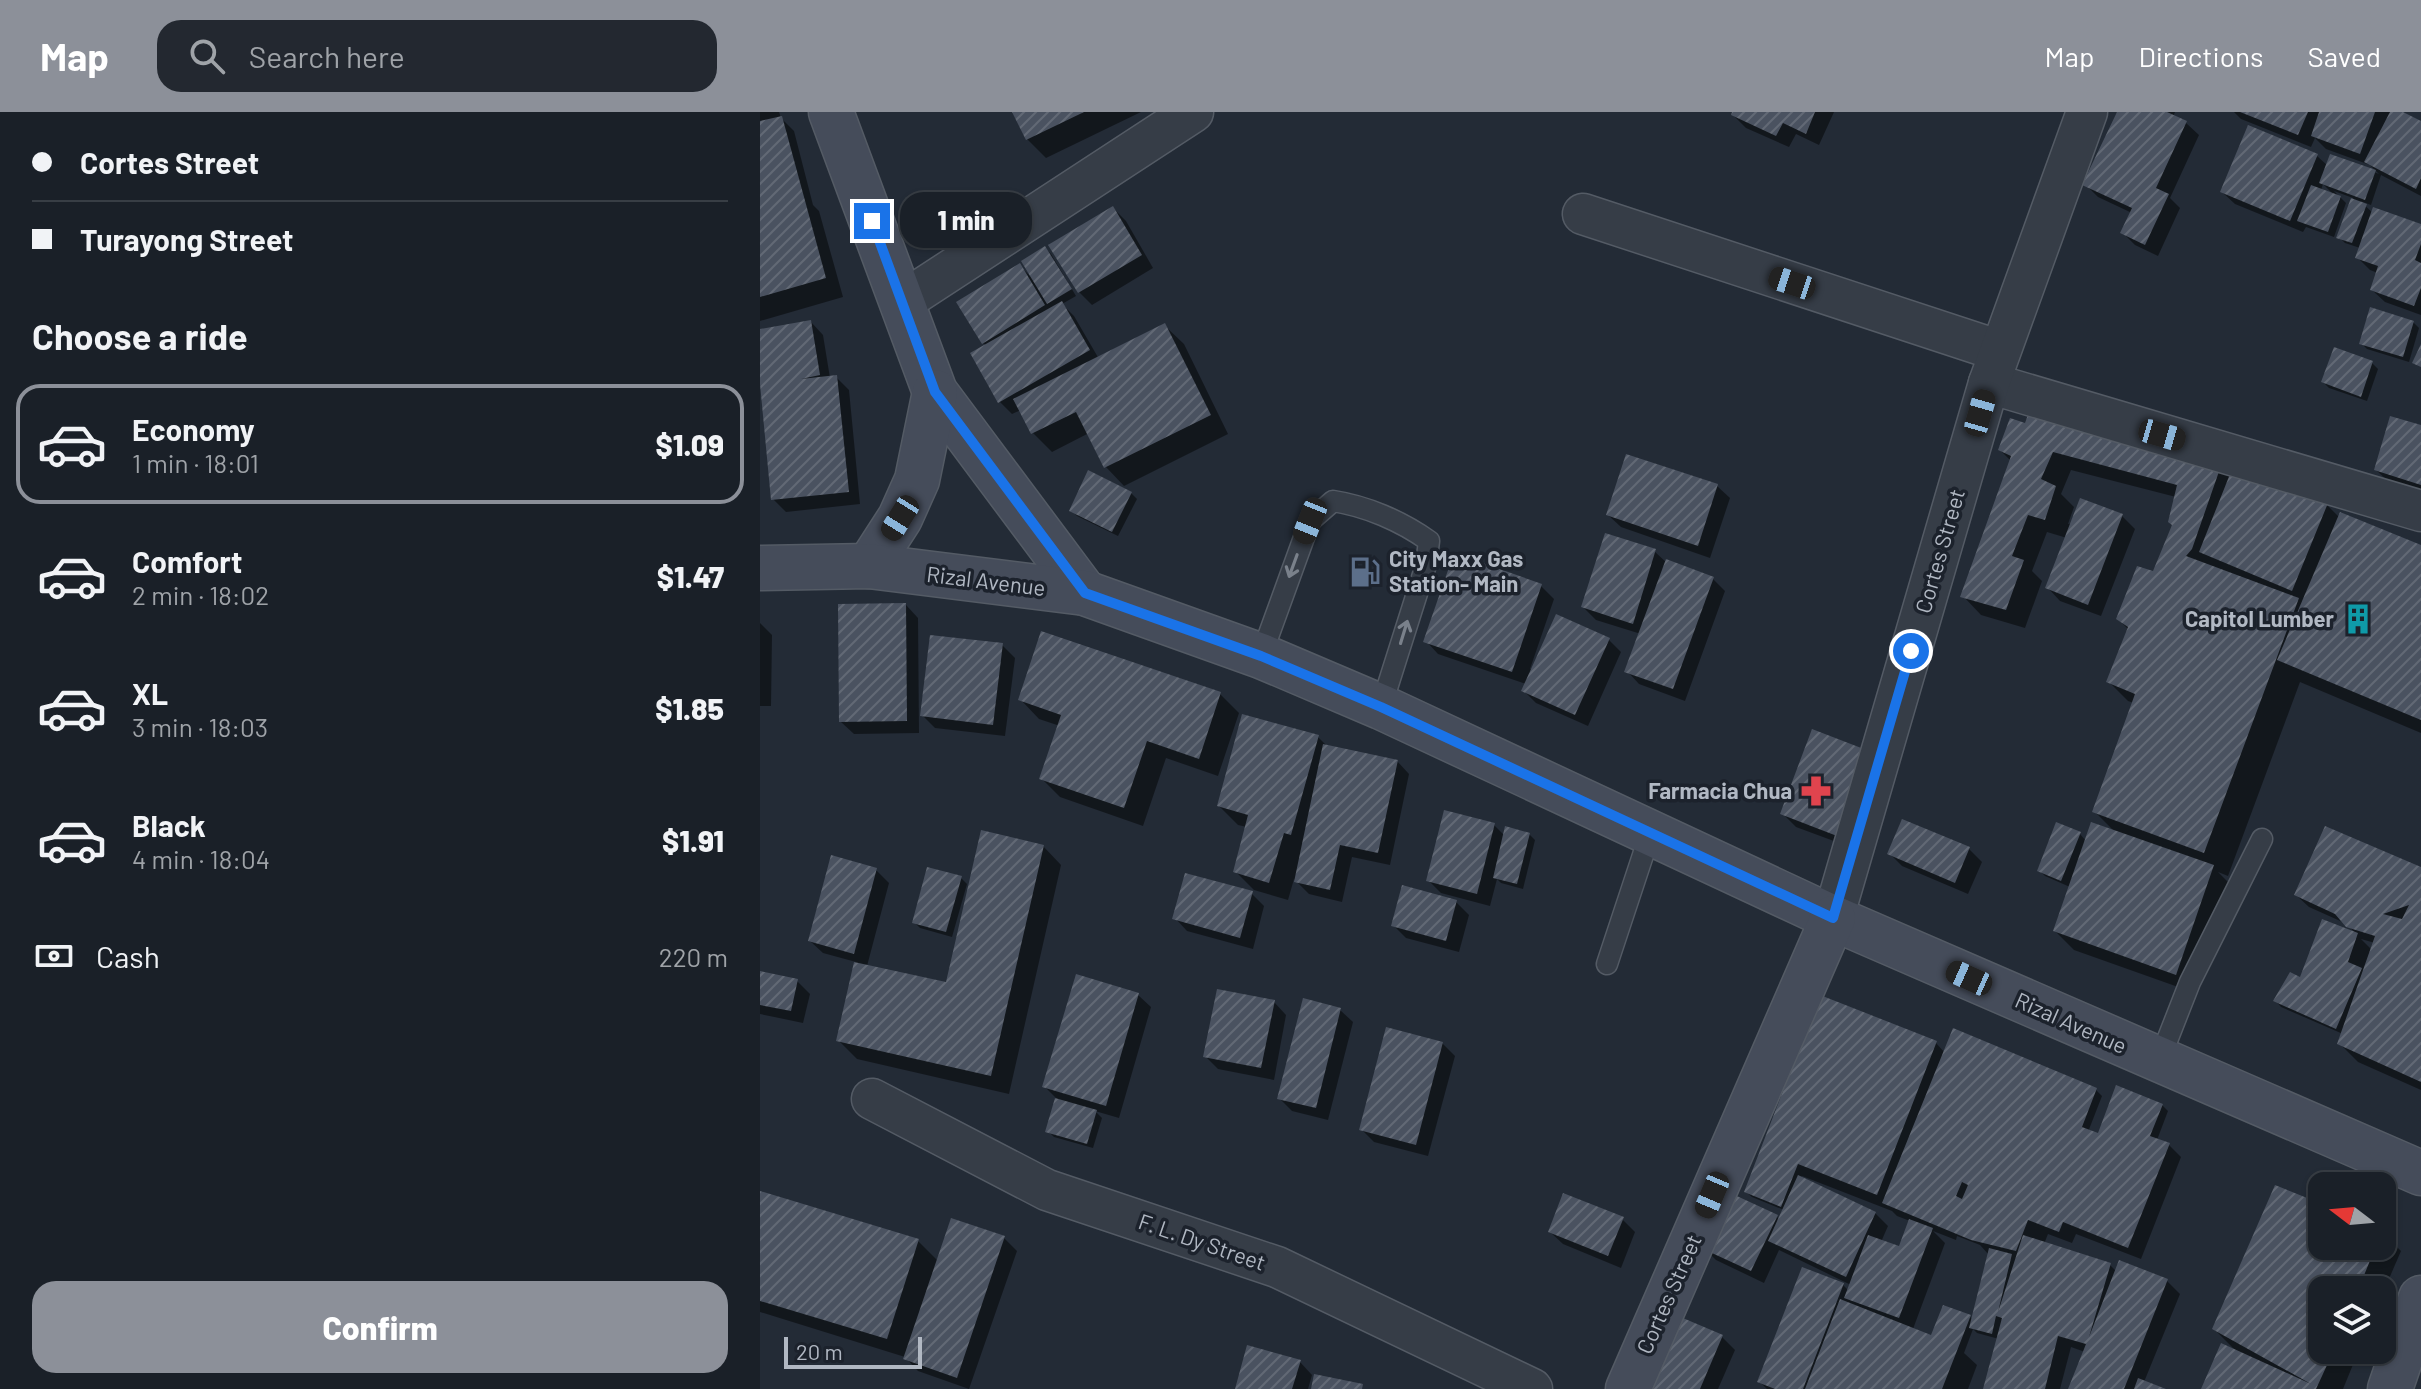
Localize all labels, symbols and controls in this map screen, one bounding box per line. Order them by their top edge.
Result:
search box [157,20,717,92]
text: Map [40,33,109,79]
icon: search [185,34,229,78]
text: Search here [249,38,405,74]
text: Map [2045,39,2094,73]
text: Directions [2138,39,2264,73]
text: Saved [2308,39,2381,73]
text: Cortes Street [80,144,259,180]
callout: 1 min [900,193,1032,249]
route end [854,203,890,239]
text: 1 min [937,204,995,235]
text: Turayong Street [80,221,293,257]
car [1765,264,1819,302]
text: Choose a ride [32,314,248,357]
car [1962,387,1998,439]
icon: car [36,408,108,480]
text: Economy [132,411,255,447]
car [2136,417,2188,453]
text: $1.09 [656,426,724,462]
text: 1 min · 18:01 [132,447,259,478]
street label: Cortes Street [1909,486,1969,616]
car [877,491,923,545]
car [1290,494,1330,548]
icon: car [36,540,108,612]
text: Comfort [132,543,242,579]
place label: City Maxx Gas Station- Main [1389,545,1523,596]
one-way arrow [1285,553,1300,578]
fuel station icon: City Maxx Gas Station- Main [1348,555,1382,589]
text: $1.47 [657,558,724,594]
street label: Rizal Avenue [925,560,1047,600]
text: 2 min · 18:02 [132,579,269,610]
building icon: Capitol Lumber [2341,602,2375,636]
place label: Capitol Lumber [2185,605,2335,631]
one-way arrow [1398,620,1413,645]
route start [1893,633,1929,669]
icon: car [36,672,108,744]
text: XL [132,675,168,711]
text: $1.85 [655,690,724,726]
text: 3 min · 18:03 [132,711,268,742]
pharmacy icon: Farmacia Chua [1799,774,1833,808]
place label: Farmacia Chua [1648,777,1792,803]
icon: car [36,804,108,876]
text: Black [132,807,206,843]
text: $1.91 [662,822,724,858]
text: 4 min · 18:04 [132,843,270,874]
icon: cash [32,934,76,978]
text: Cash [96,938,160,974]
text: 220 m [659,941,728,972]
car [1942,957,1996,999]
street label: Rizal Avenue [2012,986,2131,1058]
car [1692,1168,1732,1222]
north arrow [2308,1172,2396,1260]
map controls [2308,1172,2396,1364]
street label: F. L. Dy Street [1135,1207,1269,1275]
street label: Cortes Street [1630,1230,1706,1357]
button: layers [2308,1276,2396,1364]
button: Confirm [32,1281,728,1373]
scale bar [784,1333,922,1369]
text: 20 m [796,1338,843,1364]

